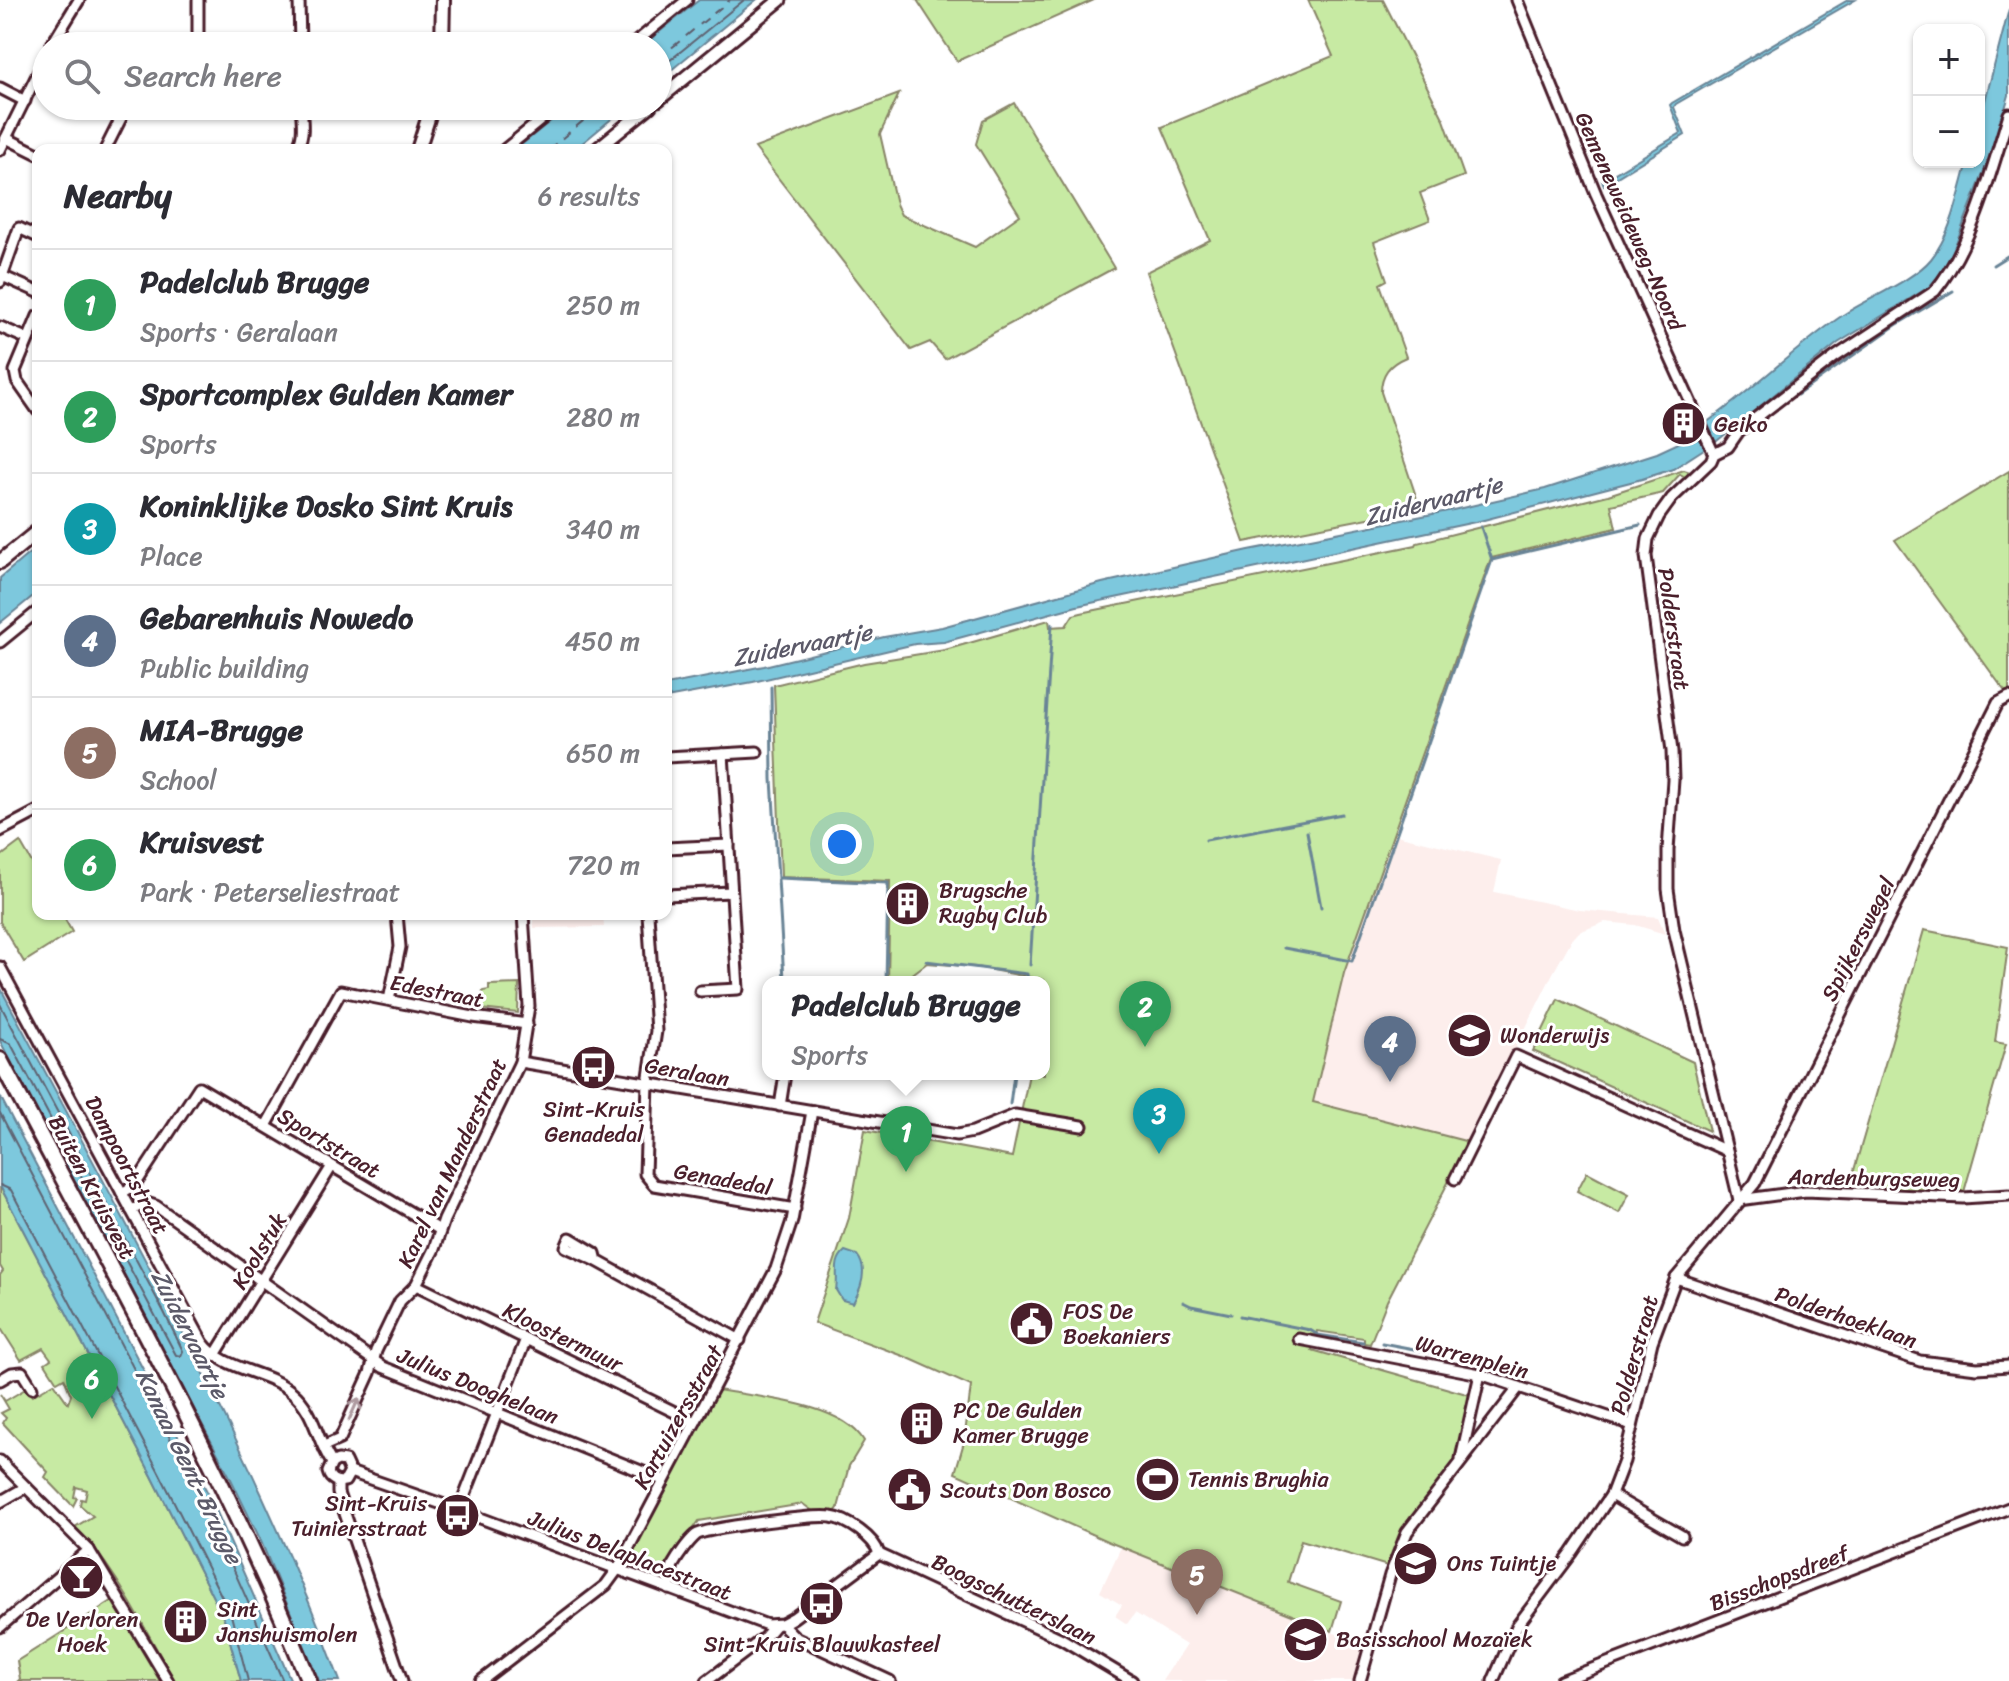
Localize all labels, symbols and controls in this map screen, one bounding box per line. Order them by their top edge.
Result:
map controls [1913,24,1985,168]
button: + [1913,24,1985,96]
search box [32,32,672,120]
text: Search here [124,49,282,103]
icon: search [60,54,104,98]
button: − [1913,96,1985,168]
street label: Gemeneweideweg-Noord [1564,105,1696,338]
text: Nearby [64,166,172,226]
text: 6 results [538,173,640,219]
text: Padelclub Brugge [140,255,370,309]
text: 1 [84,282,96,328]
text: 250 m [566,282,640,328]
text: Sports · Geralaan [140,309,338,355]
text: Sportcomplex Gulden Kamer [140,367,512,421]
text: 2 [82,394,98,440]
text: 280 m [566,394,640,440]
building icon: Geiko [1659,400,1707,448]
place label: Geiko [1714,405,1768,444]
text: Sports [140,421,216,467]
water label: Zuidervaartje [1360,463,1509,538]
text: Koninklijke Dosko Sint Kruis [140,479,513,533]
text: 3 [83,506,97,552]
text: 340 m [566,506,640,552]
text: Place [140,533,203,579]
street label: Polderstraat [1646,565,1702,693]
text: Gebarenhuis Nowedo [140,591,413,645]
water label: Zuidervaartje [729,610,877,679]
text: 4 [82,618,98,664]
text: 450 m [565,618,640,664]
text: Public building [140,645,309,691]
text: MIA-Brugge [140,703,303,757]
text: 5 [82,730,98,776]
text: 650 m [566,730,640,776]
text: School [140,757,217,803]
text: Kruisvest [140,815,264,869]
your location [822,824,862,864]
text: 6 [83,842,97,888]
text: 720 m [567,842,640,888]
text: Park · Peterseliestraat [140,869,400,915]
street label: Spijkerswegel [1810,869,1906,1008]
place label: Brugsche Rugby Club [939,871,1048,935]
building icon: Brugsche Rugby Club [884,879,932,927]
street label: Edestraat [387,963,488,1019]
popup [762,976,1050,1080]
text: Padelclub Brugge [791,978,1021,1032]
pin: 2 [1119,981,1171,1047]
school or university icon: Wonderwijs [1445,1011,1493,1059]
pin: 4 [1364,1016,1416,1082]
place label: Wonderwijs [1500,1016,1609,1055]
text: Sports [791,1032,868,1078]
bus stop icon: Sint-Kruis Genadedal [570,1044,618,1092]
street label: Geralaan [642,1045,732,1099]
street label: Karel van Manderstraat [386,1051,518,1275]
street label: Dampoortstraat [74,1088,180,1242]
pin: 3 [1133,1088,1185,1154]
place label: Sint-Kruis Genadedal [543,1090,646,1154]
street label: Sportstraat [270,1097,389,1190]
pin: 1 [880,1106,932,1172]
street label: Buiten Kruisvest [37,1107,147,1267]
street label: Genadedal [671,1151,776,1207]
street label: Aardenburgseweg [1786,1157,1961,1199]
street label: Koolstuk [221,1204,298,1297]
water label: Zuidervaartje [139,1262,242,1408]
street label: Polderhoeklaan [1770,1274,1923,1360]
street label: Polderstraat [1598,1290,1670,1420]
street label: Kloostermuur [496,1291,631,1383]
place label: FOS De Boekaniers [1063,1292,1171,1356]
public building icon: FOS De Boekaniers [1008,1300,1056,1348]
street label: Warrenplein [1411,1323,1533,1391]
street label: Julius Dooghelaan [390,1335,565,1436]
street label: Kartuizersstraat [622,1336,734,1497]
pin: 6 [66,1353,118,1419]
water label: Kanaal Gent-Brugge [124,1361,256,1573]
place label: PC De Gulden Kamer Brugge [953,1391,1089,1455]
one-way arrow [347,1397,362,1421]
building icon: PC De Gulden Kamer Brugge [898,1399,946,1447]
sports icon: Tennis Brughia [1133,1455,1181,1503]
place label: Tennis Brughia [1188,1460,1329,1499]
public building icon: Scouts Don Bosco [885,1466,933,1514]
place label: Scouts Don Bosco [940,1471,1111,1510]
place label: Sint-Kruis Tuiniersstraat [291,1484,428,1548]
bus stop icon: Sint-Kruis Tuiniersstraat [434,1492,482,1540]
street label: Julius Delaplacestraat [521,1498,738,1612]
street label: Bisschopsdreef [1704,1533,1857,1622]
school or university icon: Ons Tuintje [1392,1539,1440,1587]
street label: Boogschutterslaan [925,1542,1103,1656]
place label: Ons Tuintje [1447,1544,1557,1583]
pin: 5 [1171,1549,1223,1615]
bar icon: De Verloren Hoek [58,1554,106,1602]
bus stop icon: Sint-Kruis Blauwkasteel [798,1579,846,1627]
place label: Sint Janshuismolen [216,1590,358,1654]
building icon: Sint Janshuismolen [162,1598,210,1646]
place label: De Verloren Hoek [26,1600,139,1664]
school or university icon: Basisschool Mozaïek [1281,1615,1329,1663]
place label: Basisschool Mozaïek [1336,1620,1533,1659]
place label: Sint-Kruis Blauwkasteel [704,1625,941,1664]

